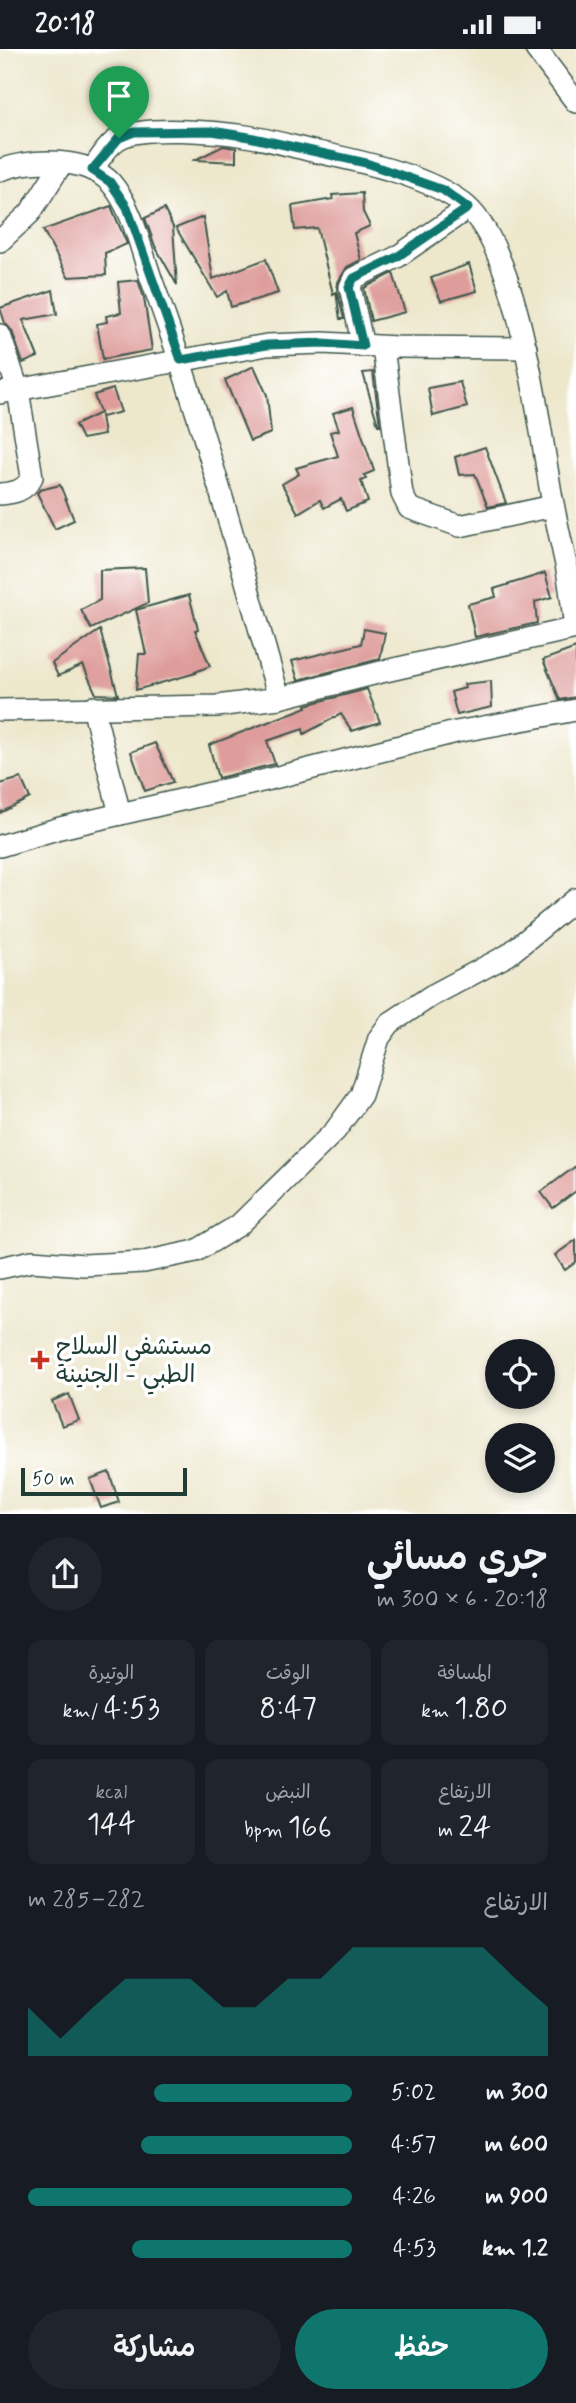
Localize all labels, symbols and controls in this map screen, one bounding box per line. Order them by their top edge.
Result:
text: 20:18 [35,8,95,42]
pin [89,66,149,138]
icon: arrive [100,77,138,115]
place label: مستشفي السلاح الطبي - الجنينة [56,1332,212,1395]
map controls [485,1339,555,1493]
button: locate [485,1339,555,1409]
marker: مستشفي السلاح الطبي - الجنينة [30,1350,50,1370]
button: layers [485,1423,555,1493]
scale bar [21,1465,187,1497]
text: 50 m [32,1467,75,1492]
text: جري مسائي [367,1534,548,1583]
button: share [28,1537,102,1611]
text: 20:18 · 6 × 300 m [377,1585,548,1615]
text: الوتيرة [88,1661,134,1686]
text: الوقت [266,1661,310,1686]
text: المسافة [438,1661,492,1686]
text: 4:53 [104,1689,160,1728]
text: 8:47 [259,1689,317,1728]
text: 1.80 [454,1689,508,1728]
text: /km [63,1699,104,1724]
text: km [421,1699,454,1724]
text: kcal [95,1780,127,1805]
text: النبض [265,1780,311,1805]
text: الارتفاع [438,1780,491,1805]
text: 144 [87,1805,136,1844]
text: 166 [288,1808,332,1847]
text: 24 [458,1808,491,1847]
text: bpm [244,1818,288,1843]
text: m [438,1818,458,1843]
text: 282–285 m [28,1885,145,1915]
text: الارتفاع [484,1889,548,1919]
text: 5:02 [391,2078,436,2108]
text: 300 m [486,2078,548,2108]
text: 4:57 [391,2130,436,2160]
text: 600 m [485,2130,548,2160]
text: 4:26 [392,2182,436,2212]
text: 900 m [485,2182,548,2212]
text: 4:53 [393,2234,436,2264]
text: 1.2 km [482,2234,548,2264]
button: مشاركة [28,2309,281,2389]
button: حفظ [295,2309,548,2389]

